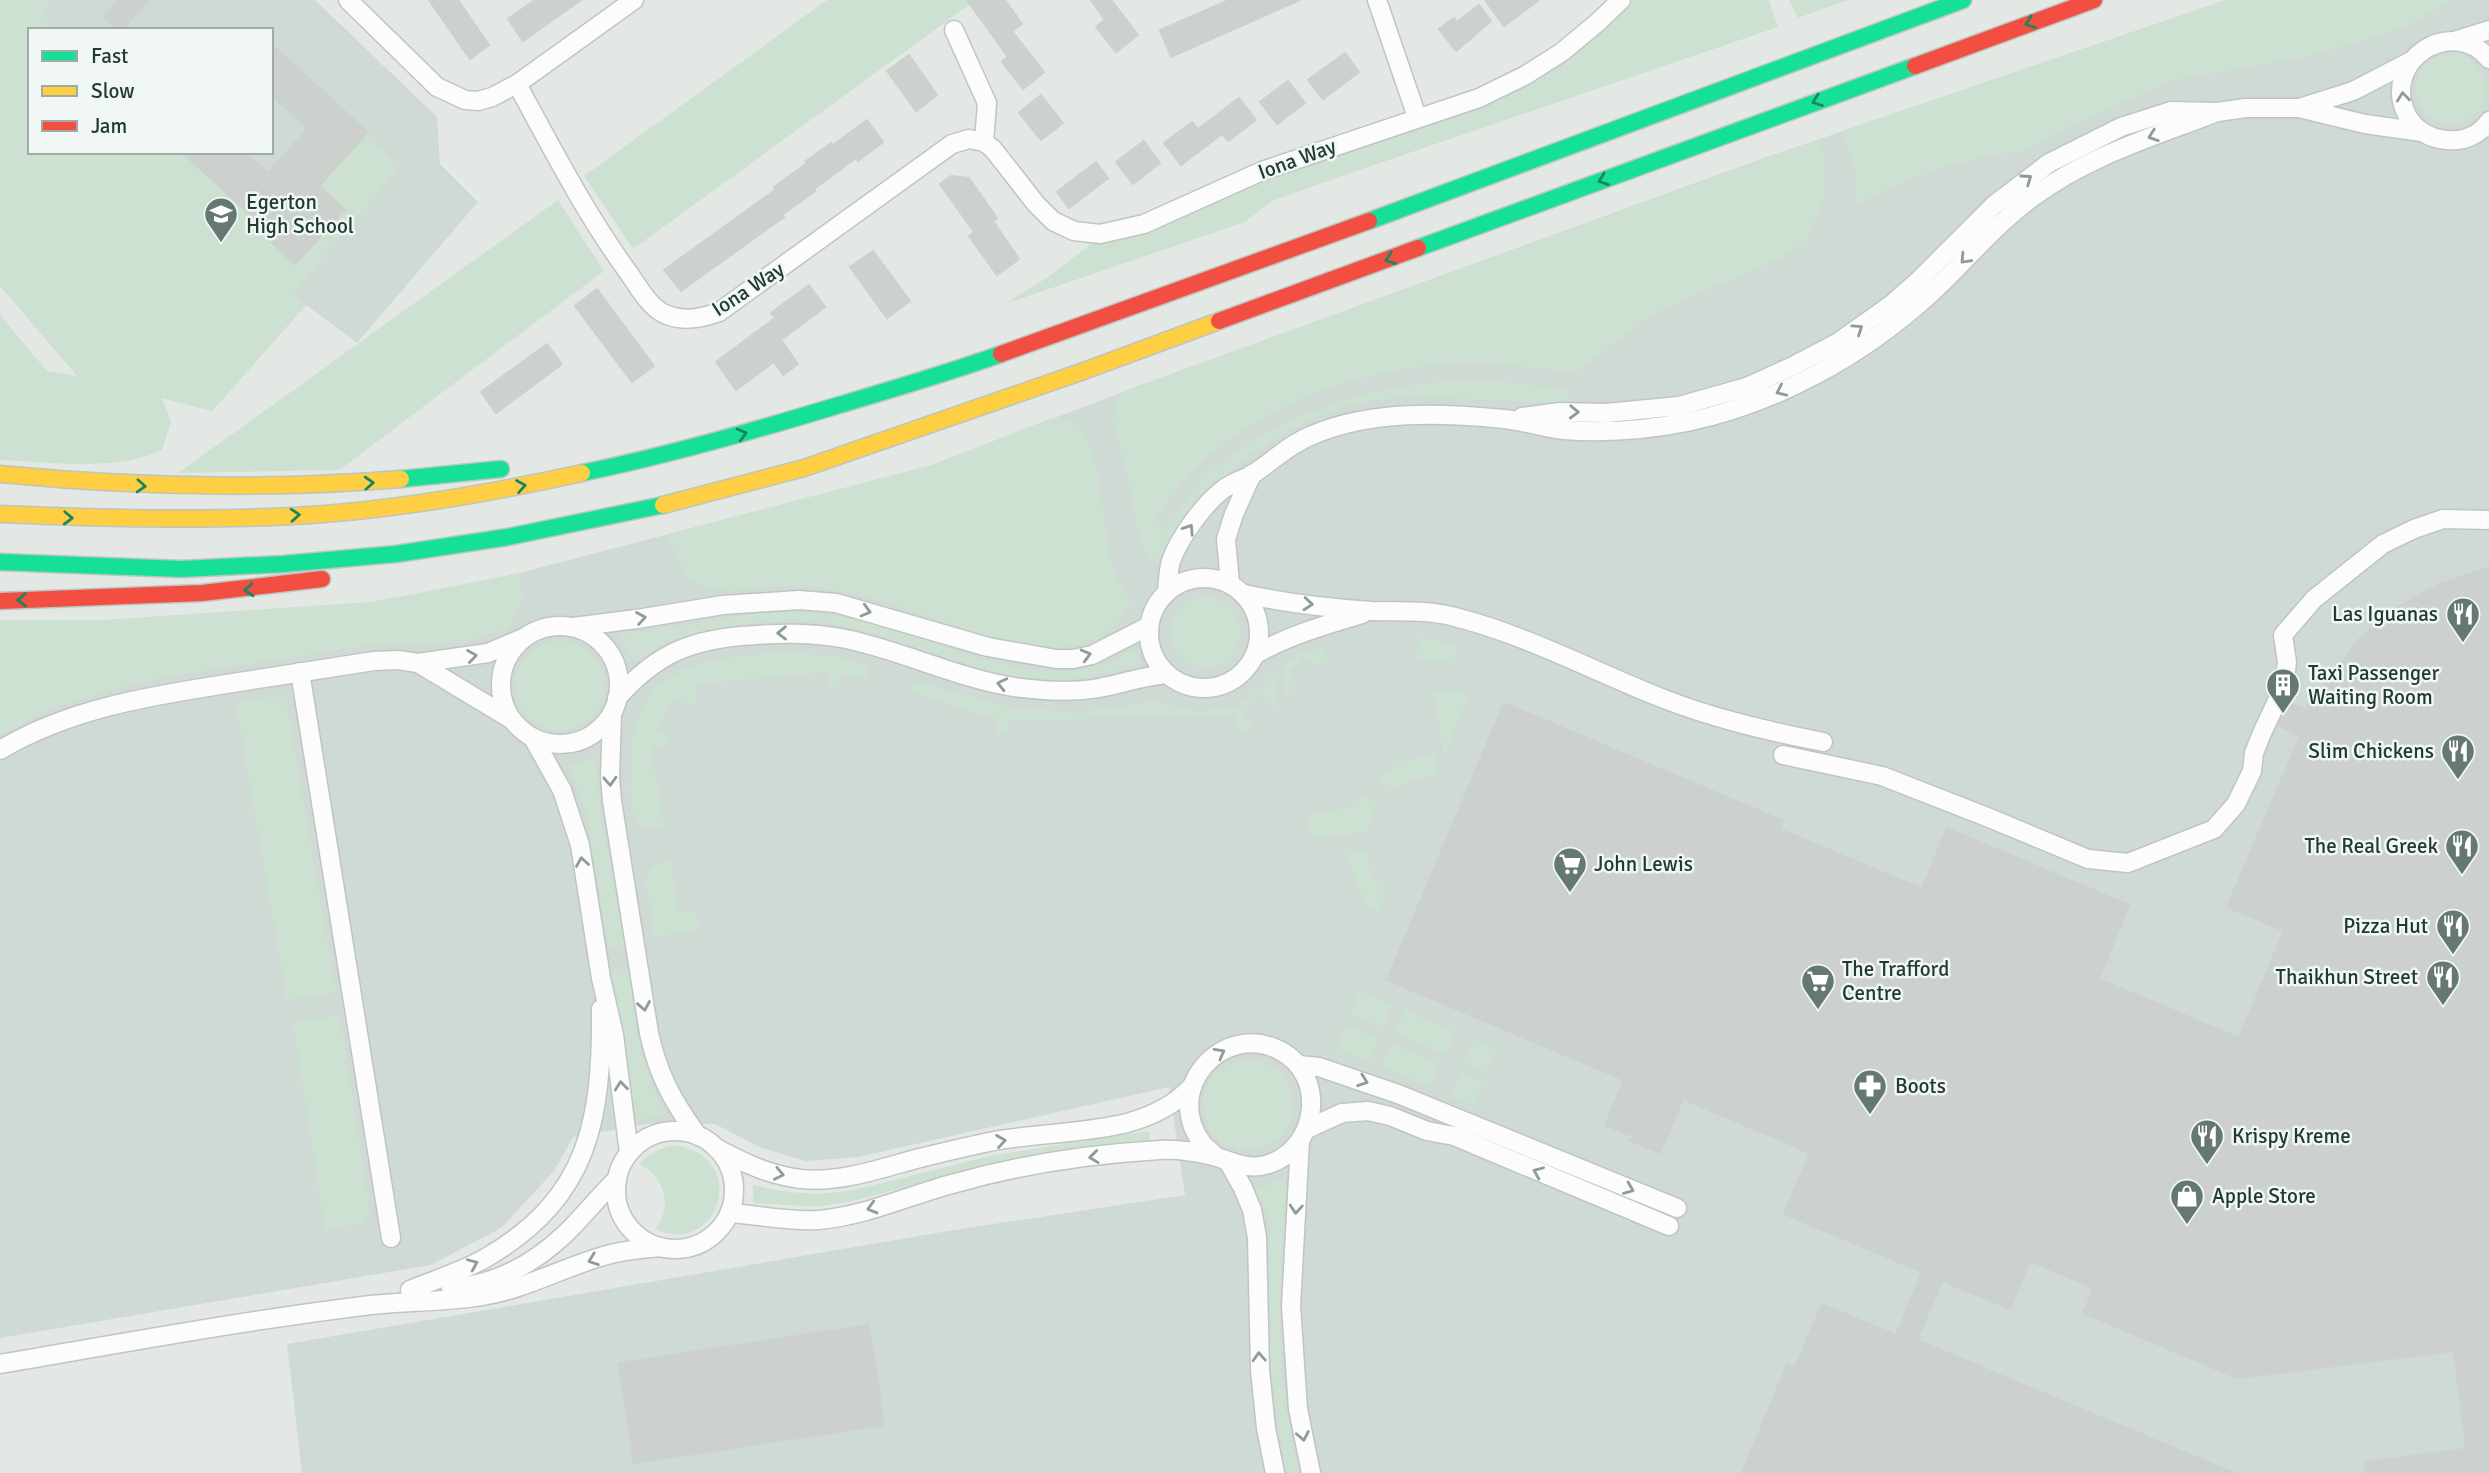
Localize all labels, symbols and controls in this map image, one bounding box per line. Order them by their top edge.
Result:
one-way arrow [2025,15,2037,29]
legend [28,28,273,154]
text: Fast [91,43,128,69]
text: Slow [91,78,135,104]
one-way arrow [2396,91,2411,102]
one-way arrow [1811,93,1823,107]
text: Jam [91,113,127,139]
one-way arrow [2147,128,2159,142]
street label: Iona Way [1254,133,1340,185]
one-way arrow [1598,172,1610,186]
one-way arrow [2019,175,2032,187]
place label: Egerton High School [246,189,354,239]
school or university icon: Egerton High School [202,195,240,244]
one-way arrow [1384,251,1396,265]
one-way arrow [1961,251,1973,264]
street label: Iona Way [707,256,789,322]
one-way arrow [1850,325,1863,338]
one-way arrow [1776,383,1788,397]
one-way arrow [1569,405,1580,420]
one-way arrow [736,427,748,442]
one-way arrow [363,475,374,490]
one-way arrow [136,478,147,493]
one-way arrow [515,479,527,494]
one-way arrow [290,508,301,523]
one-way arrow [63,510,74,525]
one-way arrow [1181,524,1194,537]
one-way arrow [243,582,254,597]
one-way arrow [16,593,27,608]
restaurant icon: Las Iguanas [2444,595,2482,644]
one-way arrow [1303,596,1314,611]
place label: Las Iguanas [2332,601,2438,627]
one-way arrow [859,603,871,618]
one-way arrow [635,611,646,626]
one-way arrow [776,625,786,641]
one-way arrow [466,648,478,663]
one-way arrow [1080,649,1092,664]
place label: Taxi Passenger Waiting Room [2308,660,2440,710]
building icon: Taxi Passenger Waiting Room [2264,666,2302,715]
one-way arrow [996,678,1008,693]
restaurant icon: Slim Chickens [2439,732,2477,781]
place label: Slim Chickens [2308,738,2434,764]
one-way arrow [603,775,618,786]
restaurant icon: The Real Greek [2443,827,2481,876]
place label: The Real Greek [2304,833,2438,859]
supermarket icon: John Lewis [1551,845,1589,894]
place label: John Lewis [1594,851,1693,877]
one-way arrow [575,856,590,868]
restaurant icon: Pizza Hut [2434,907,2472,956]
place label: Pizza Hut [2343,913,2428,939]
place label: The Trafford Centre [1842,956,1949,1006]
restaurant icon: Thaikhun Street [2424,958,2462,1007]
supermarket icon: The Trafford Centre [1799,962,1837,1011]
place label: Thaikhun Street [2276,964,2418,990]
one-way arrow [636,1000,651,1012]
one-way arrow [1213,1048,1226,1061]
pharmacy icon: Boots [1851,1067,1889,1116]
one-way arrow [1357,1073,1369,1087]
place label: Boots [1895,1073,1946,1099]
one-way arrow [614,1080,629,1091]
restaurant icon: Krispy Kreme [2188,1117,2226,1166]
place label: Krispy Kreme [2232,1123,2351,1149]
one-way arrow [995,1133,1007,1148]
one-way arrow [1088,1150,1100,1165]
one-way arrow [773,1166,785,1181]
one-way arrow [1533,1166,1546,1180]
shop icon: Apple Store [2168,1177,2206,1226]
one-way arrow [1623,1181,1635,1195]
place label: Apple Store [2212,1183,2316,1209]
one-way arrow [867,1200,879,1214]
one-way arrow [1289,1204,1304,1215]
one-way arrow [588,1252,600,1266]
one-way arrow [466,1258,478,1272]
one-way arrow [1252,1351,1267,1362]
one-way arrow [1295,1430,1310,1442]

